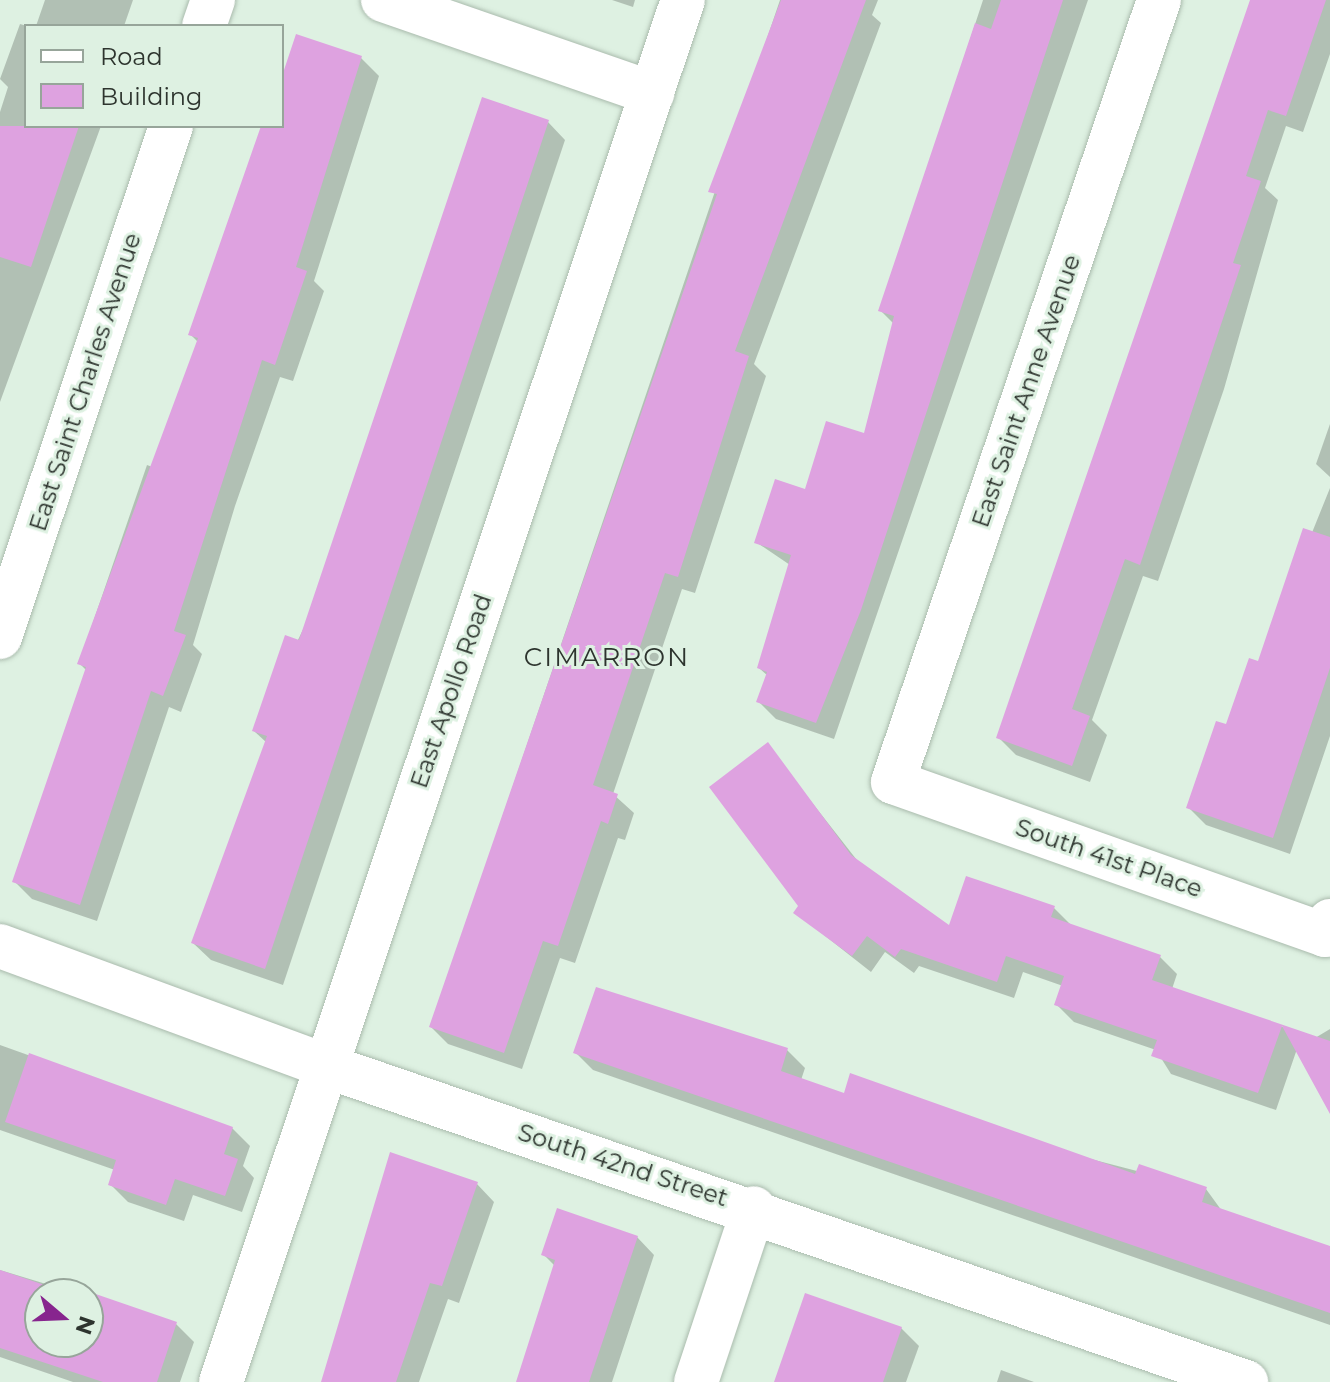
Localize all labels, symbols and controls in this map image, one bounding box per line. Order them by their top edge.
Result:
legend [24,24,284,128]
text: Road [100,42,163,71]
text: Building [100,82,203,111]
street label: East Saint Charles Avenue [23,229,147,535]
street label: East Saint Anne Avenue [966,251,1086,531]
street label: East Apollo Road [404,590,498,792]
district label: CIMARRON [524,642,690,674]
street label: South 41st Place [1012,813,1206,903]
street label: South 42nd Street [514,1117,732,1213]
north arrow [24,1278,104,1358]
text: N [70,1313,101,1338]

